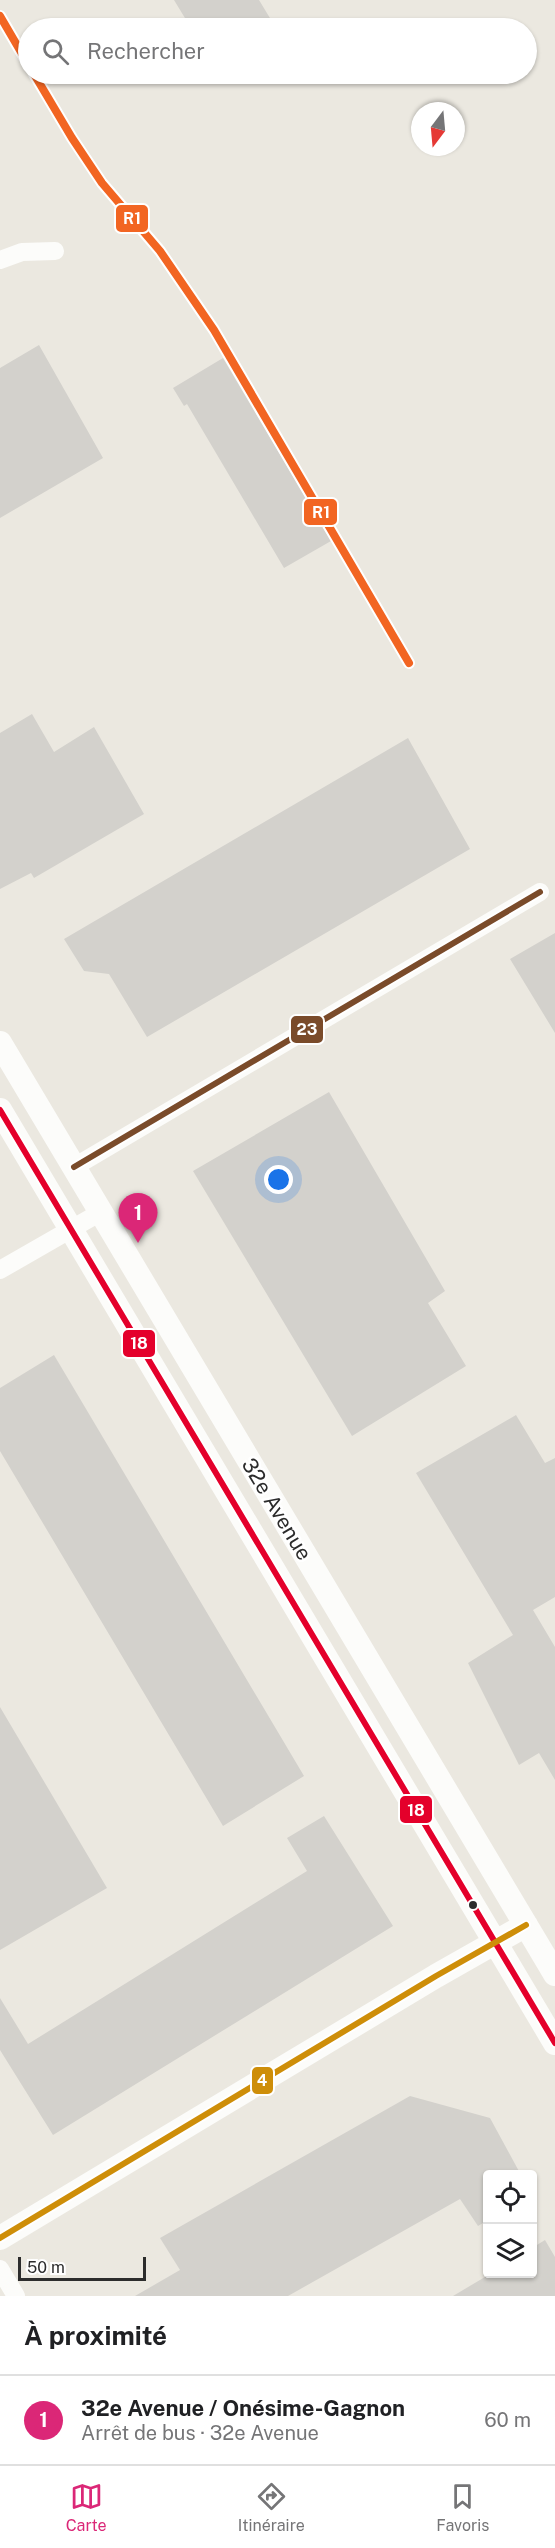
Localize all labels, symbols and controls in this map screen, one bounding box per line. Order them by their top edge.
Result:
search box [18,18,537,84]
icon: search [39,35,72,68]
text: Rechercher [87,38,205,64]
north arrow [411,102,465,156]
line badge: R1 [115,204,149,233]
text: R1 [123,209,141,228]
line badge: R1 [303,498,338,526]
text: R1 [312,503,330,522]
line badge: 23 [290,1015,324,1044]
text: 23 [297,1020,317,1039]
your location [264,1165,293,1194]
pin: 1 [118,1194,158,1243]
line badge: 18 [122,1329,156,1358]
text: 18 [130,1334,148,1353]
street label: 32e Avenue [237,1453,317,1565]
line badge: 18 [399,1795,433,1824]
text: 18 [407,1801,425,1820]
unlabelled marker [467,1899,479,1911]
line badge: 4 [251,2066,274,2095]
text: 4 [257,2071,268,2090]
map controls [483,2170,537,2278]
button: locate [483,2170,537,2224]
button: layers [483,2224,537,2278]
scale bar [18,2254,146,2282]
text: 50 m [27,2258,65,2277]
text: À proximité [24,2320,167,2351]
text: 32e Avenue / Onésime-Gagnon [81,2395,405,2421]
text: 1 [39,2408,48,2432]
text: 60 m [484,2408,531,2432]
text: Arrêt de bus · 32e Avenue [81,2421,319,2445]
tab: Carte [66,2480,106,2535]
tab: Itinéraire [238,2480,305,2535]
tab: Favoris [436,2480,489,2535]

